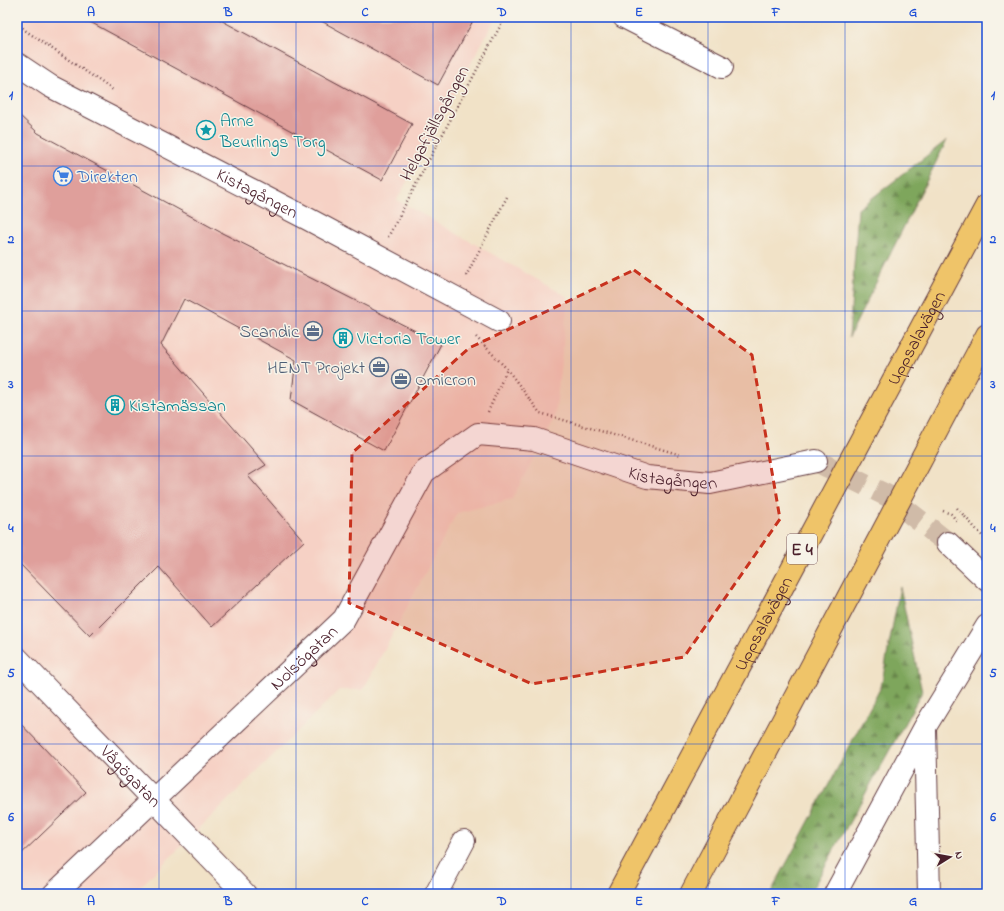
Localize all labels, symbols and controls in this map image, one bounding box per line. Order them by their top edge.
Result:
text: A [87,3,95,22]
text: B [223,3,233,22]
text: C [361,3,369,22]
text: D [496,3,507,22]
text: E [635,3,643,22]
text: F [771,3,781,22]
text: G [909,3,917,22]
street label: Helgafjällsgången [394,61,478,187]
text: 1 [9,86,14,105]
text: 1 [991,86,996,105]
place label: Arne Beurlings Torg [219,109,326,157]
place icon: Arne Beurlings Torg [195,119,217,141]
street label: Kistagången [211,163,302,227]
supermarket icon: Direkten [52,165,74,187]
place label: Direkten [76,165,138,191]
text: 2 [7,230,15,249]
text: 2 [989,230,997,249]
street label: Uppsalavägen [882,287,954,391]
place label: Scandic [240,320,299,346]
office icon: Scandic [302,320,324,342]
building icon: Victoria Tower [332,327,354,349]
place label: Victoria Tower [356,327,461,353]
place label: HENT Projekt [267,356,365,382]
office icon: HENT Projekt [368,356,390,378]
office icon: Omicron [390,368,412,390]
place label: Omicron [415,368,476,394]
text: 3 [7,375,14,394]
text: 3 [989,375,996,394]
building icon: Kistamässan [104,394,126,416]
place label: Kistamässan [129,394,226,420]
street label: Kistagången [624,461,720,498]
text: 4 [7,519,14,538]
text: 4 [989,519,996,538]
road number: E 4 [787,534,817,564]
street label: Uppsalavägen [729,572,801,676]
street label: Nolsögatan [265,620,345,697]
text: 5 [7,664,15,683]
text: 5 [989,664,997,683]
street label: Vågögatan [92,739,166,815]
text: 6 [7,808,14,827]
text: 6 [989,808,996,827]
north arrow [930,837,970,877]
text: N [950,850,967,860]
text: A [87,892,95,911]
text: B [223,892,233,911]
text: C [361,892,369,911]
text: D [496,892,507,911]
text: E [635,892,643,911]
text: F [771,892,781,911]
text: G [909,892,917,911]

